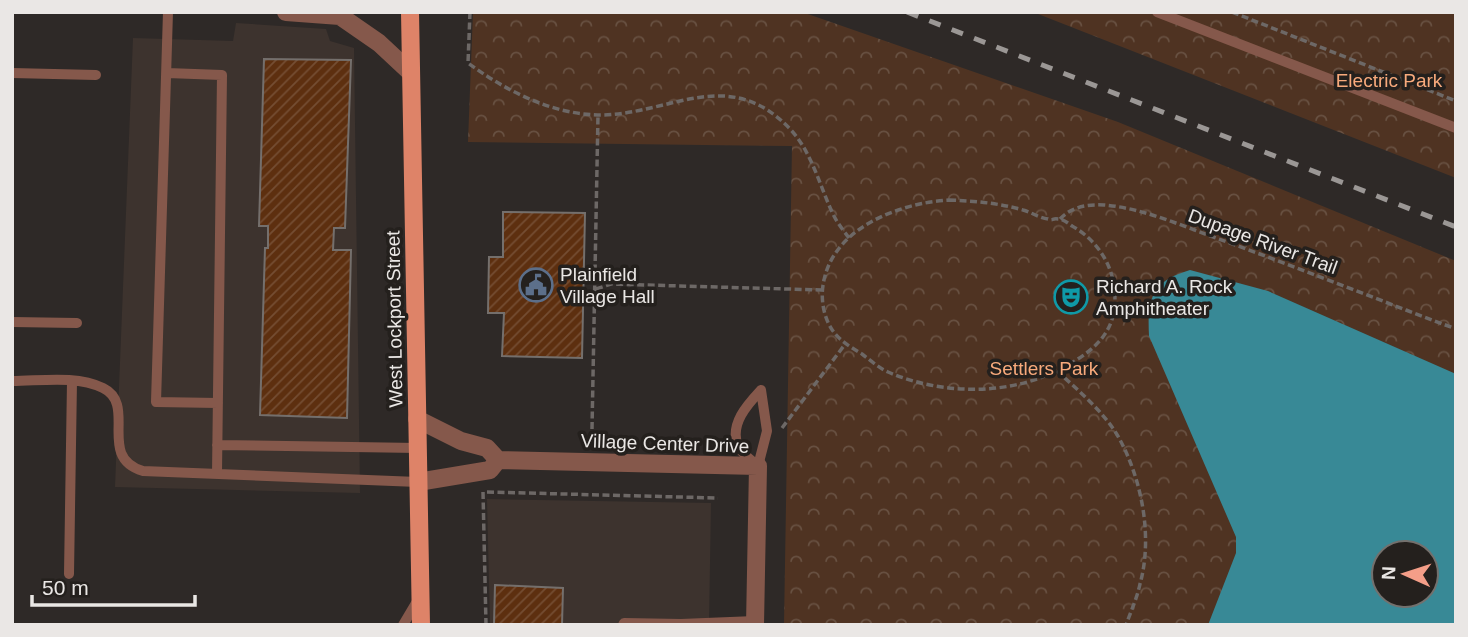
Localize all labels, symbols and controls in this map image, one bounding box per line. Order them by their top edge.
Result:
park label: Electric Park [1336,70,1443,91]
street label: Dupage River Trail [1185,205,1340,278]
street label: West Lockport Street [382,230,407,408]
place label: Plainfield Village Hall [560,264,655,307]
public building icon: Plainfield Village Hall [517,266,555,304]
place label: Richard A. Rock Amphitheater [1096,276,1233,319]
theatre icon: Richard A. Rock Amphitheater [1052,278,1090,316]
park label: Settlers Park [990,358,1099,379]
street label: Village Center Drive [580,430,750,457]
north arrow [1370,539,1440,609]
scale bar [32,564,194,608]
text: N [1378,566,1399,581]
text: 50 m [42,576,89,599]

